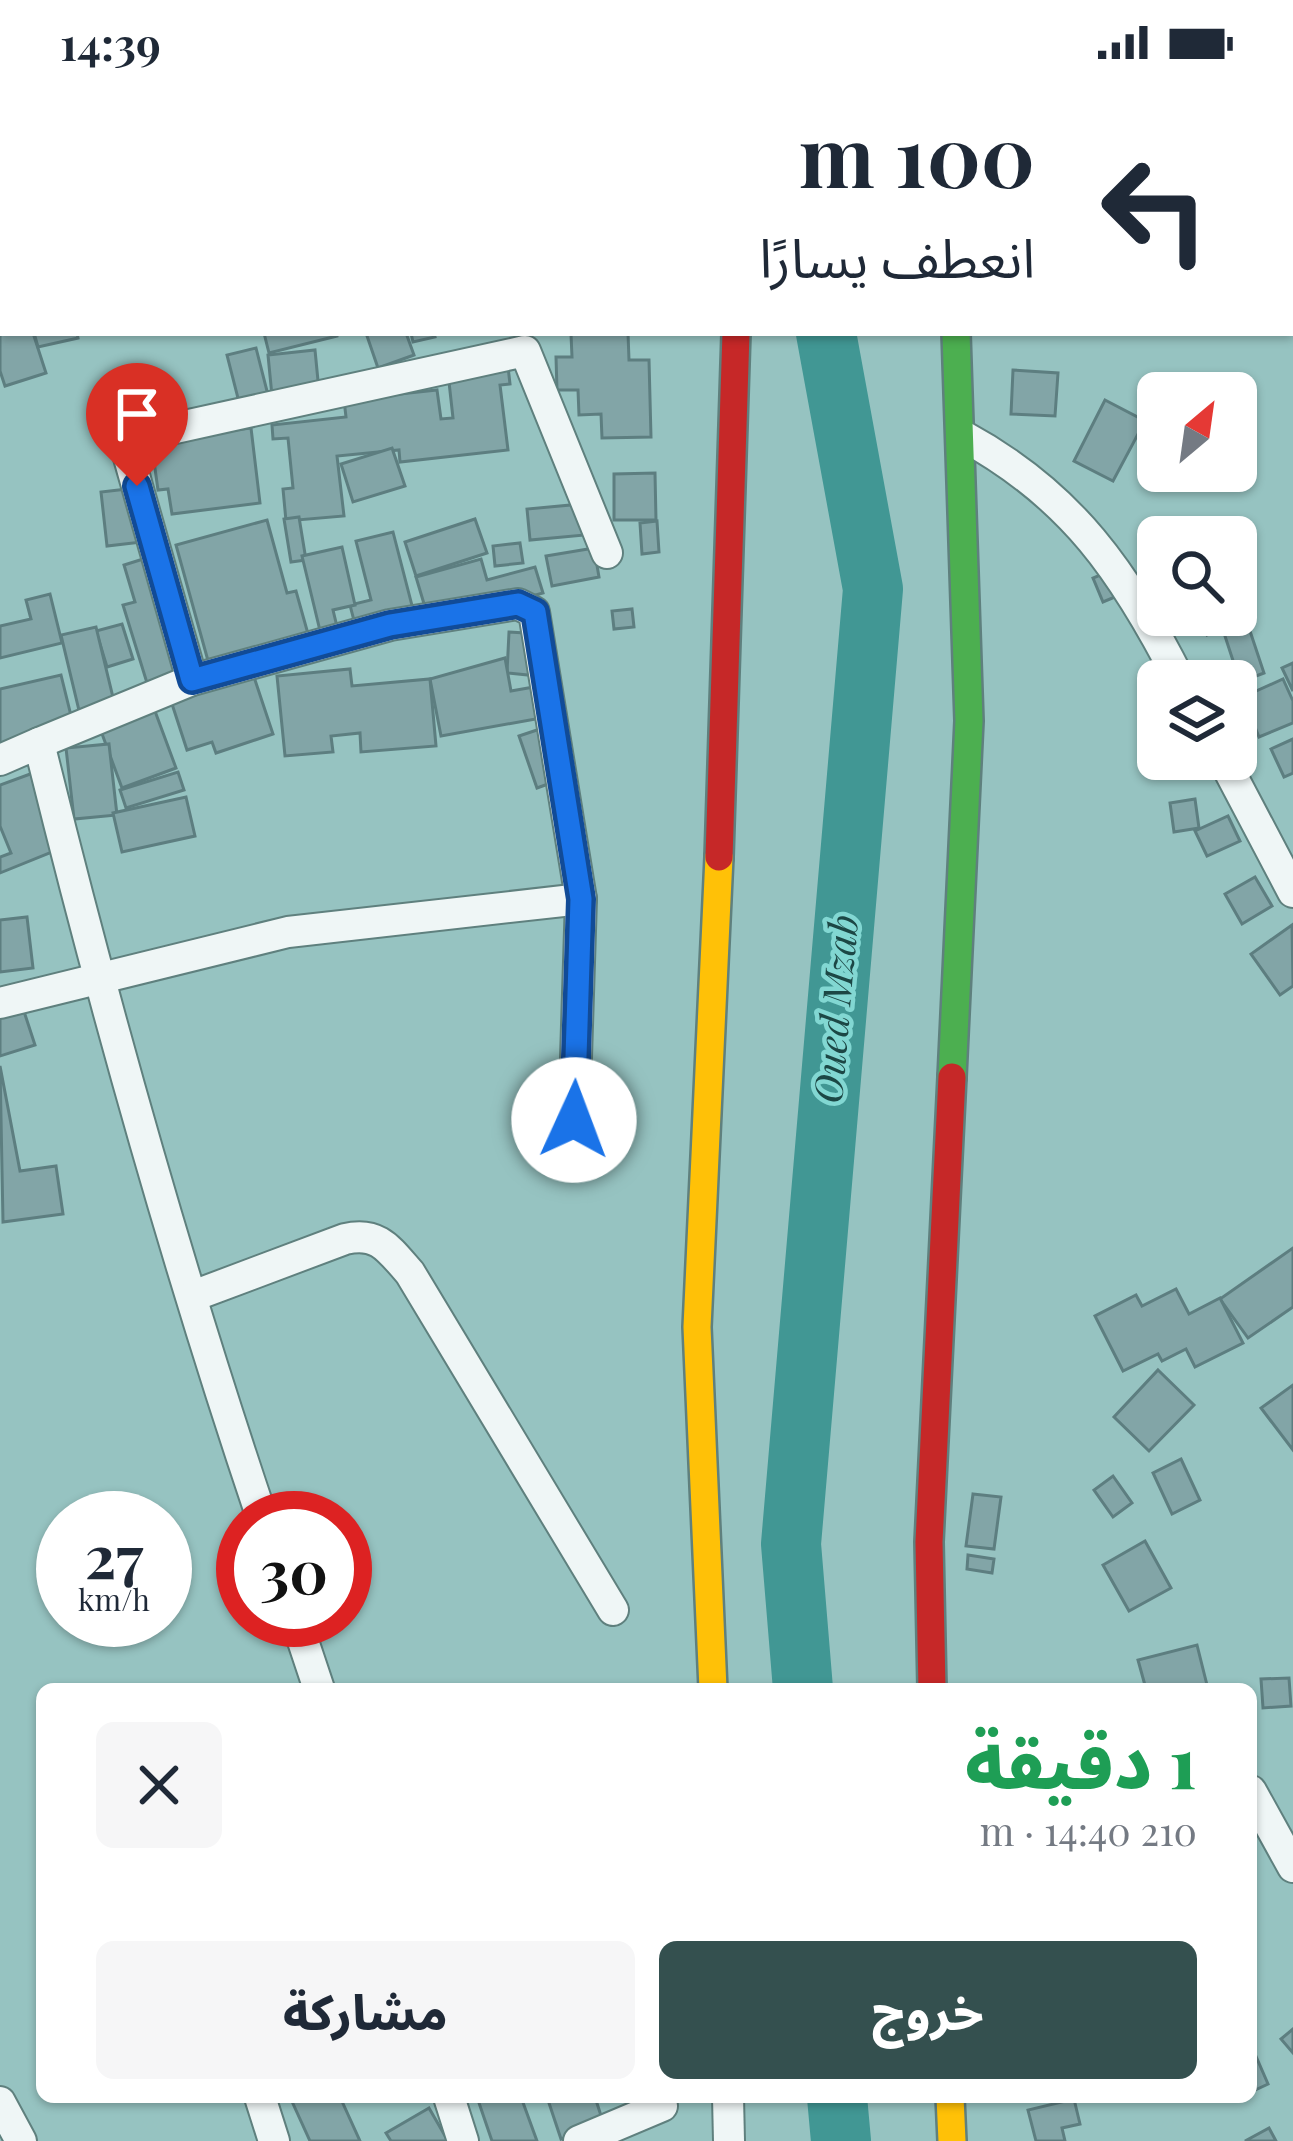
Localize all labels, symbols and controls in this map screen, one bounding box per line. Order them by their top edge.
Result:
text: 14:39 [60,12,161,72]
text: 100 m [799,97,1035,209]
icon: left [1077,132,1233,288]
text: انعطف يسارًا [759,220,1035,292]
pin [86,363,188,486]
north arrow [1137,372,1257,492]
map controls [1137,372,1257,780]
icon: arrive [104,381,170,447]
button: search [1137,516,1257,636]
button: layers [1137,660,1257,780]
water label: Oued Mzab [800,913,868,1105]
position arrow [511,1057,637,1183]
speed limit sign: 30 [216,1491,372,1647]
text: 27 [85,1514,143,1594]
text: km/h [78,1579,150,1619]
text: 1 دقيقة [965,1711,1197,1807]
button: close [96,1722,222,1848]
text: 210 m · 14:40 [980,1804,1197,1856]
button: مشاركة [96,1941,635,2079]
button: خروج [659,1941,1197,2079]

